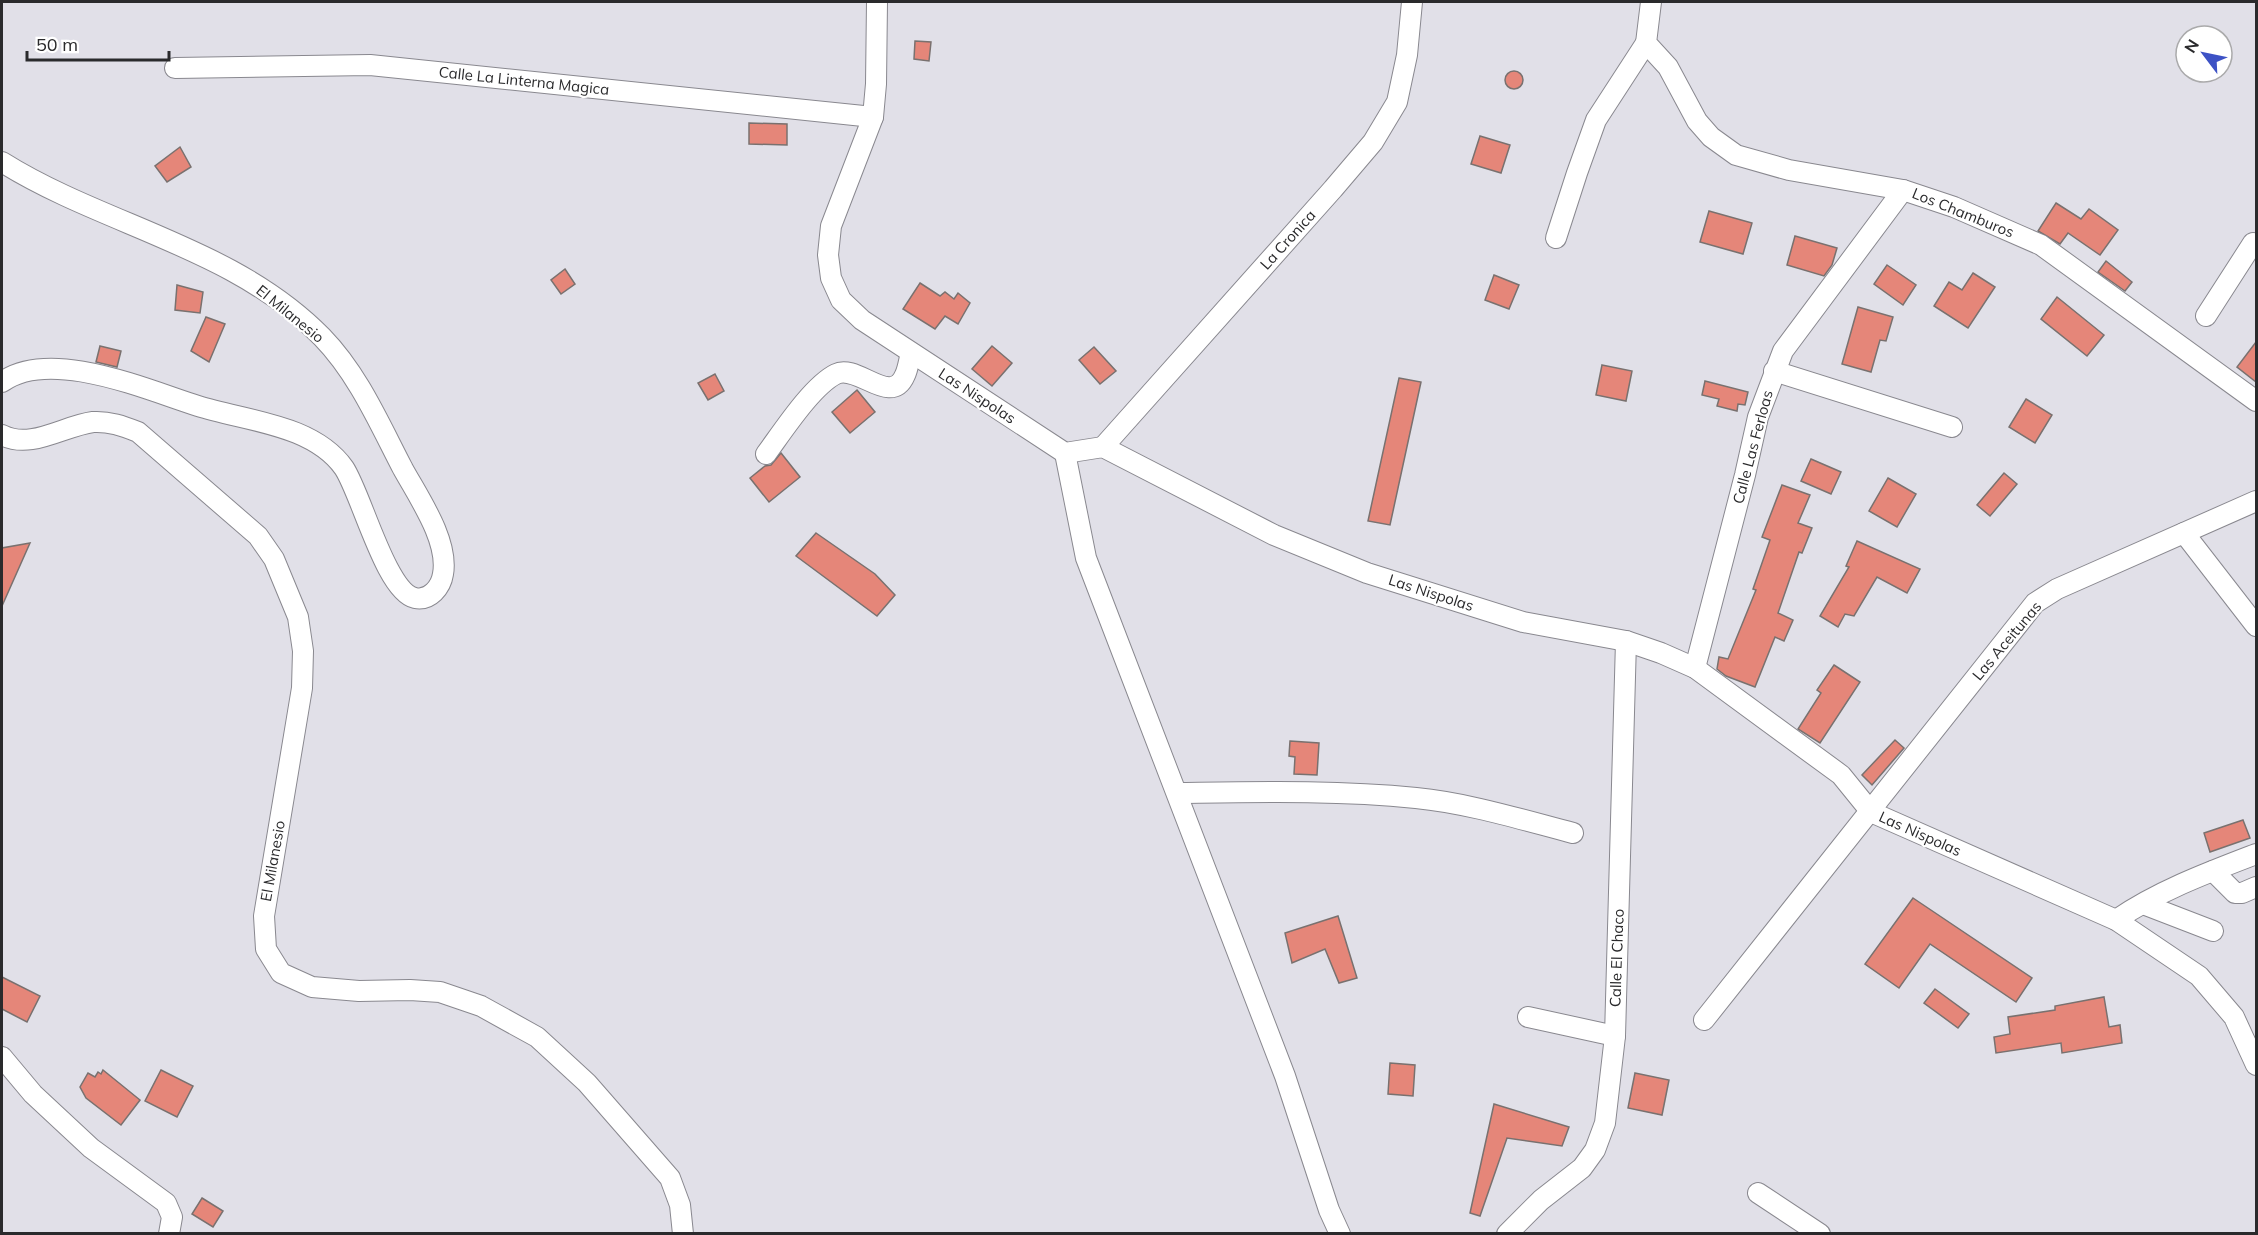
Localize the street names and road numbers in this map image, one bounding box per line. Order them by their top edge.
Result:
street label: Calle La Linterna Magica [438,62,610,99]
street label: Los Chamburos [1909,183,2017,242]
street label: La Cronica [1256,206,1319,274]
street label: El Milanesio [253,280,328,347]
street label: Las Nispolas [935,364,1019,428]
street label: Calle Las Ferloas [1728,388,1777,506]
street label: Las Nispolas [1386,570,1476,615]
street label: Las Aceitunas [1968,597,2045,684]
street label: Las Nispolas [1876,807,1964,860]
street label: El Milanesio [256,819,289,903]
street label: Calle El Chaco [1605,908,1628,1008]

